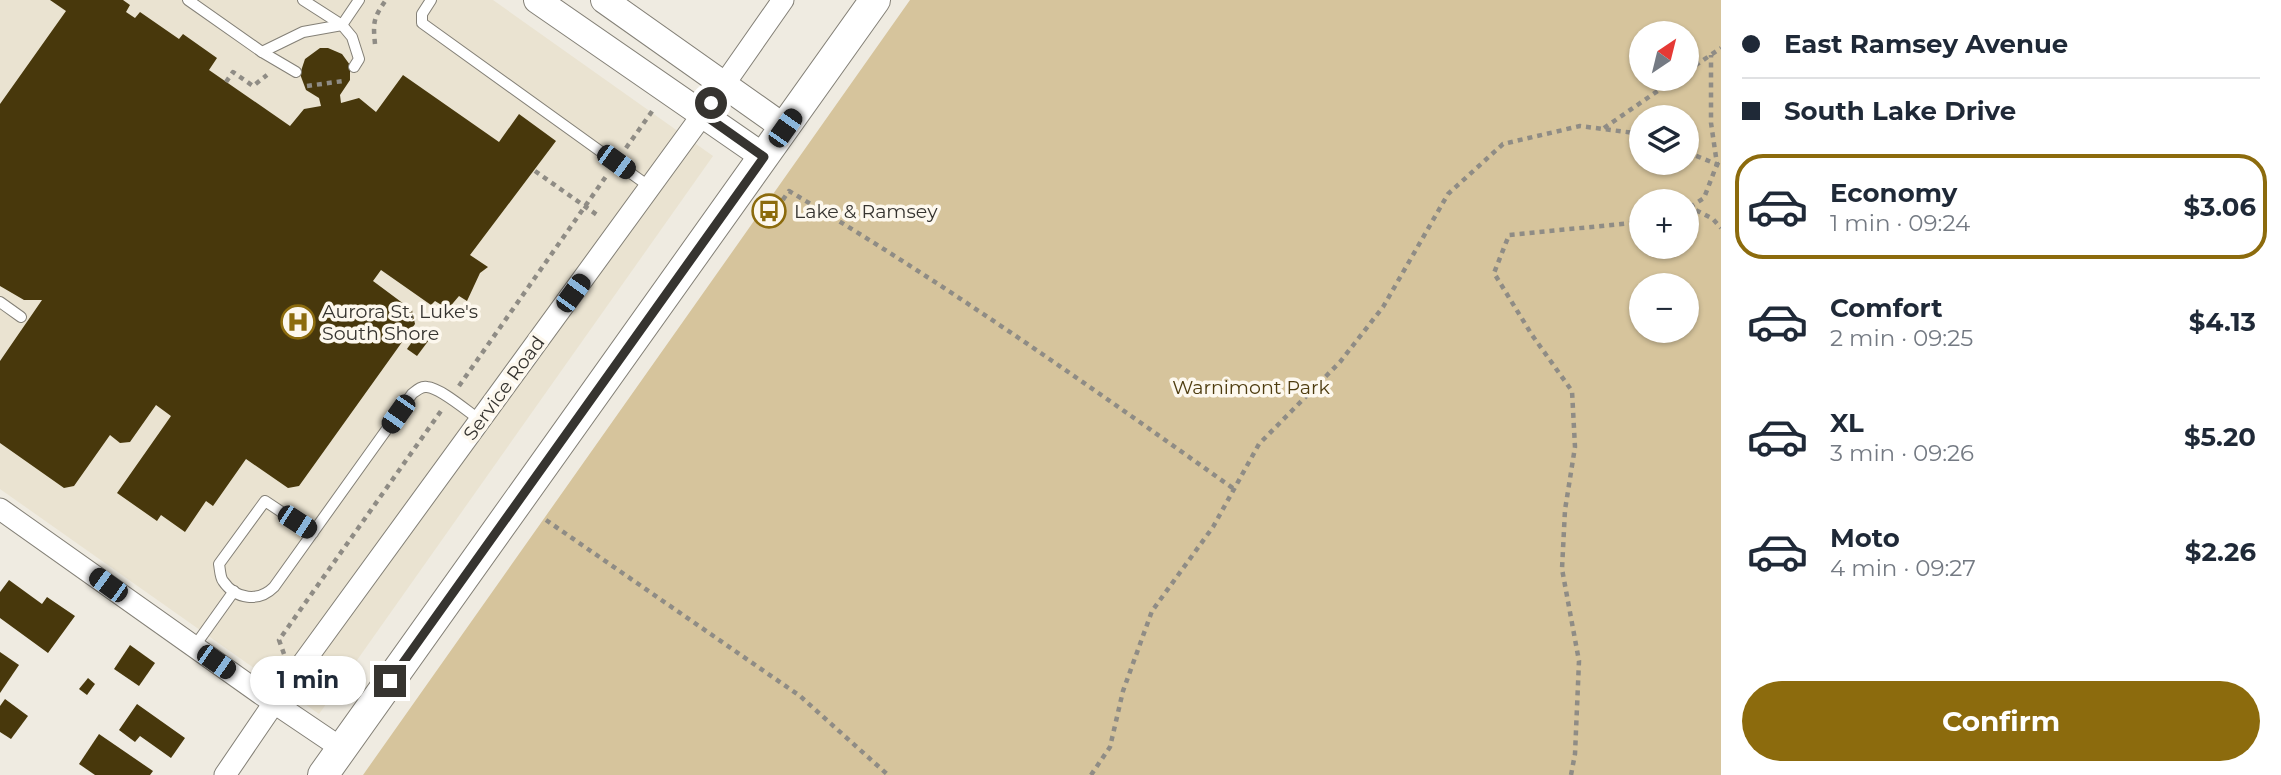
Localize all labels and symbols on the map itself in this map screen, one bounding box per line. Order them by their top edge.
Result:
north arrow [1629,21,1699,91]
route start [695,87,727,119]
car [765,105,806,151]
car [593,141,640,183]
bus stop icon: Lake & Ramsey [750,192,788,230]
place label: Lake & Ramsey [794,200,938,223]
car [553,270,594,316]
place label: Aurora St. Luke's South Shore [322,300,478,345]
hospital icon: Aurora St. Luke's South Shore [279,303,317,341]
street label: Service Road [459,331,549,445]
park label: Warnimont Park [1172,376,1330,399]
car [378,391,419,437]
car [274,502,321,542]
car [85,564,132,606]
car [193,641,240,683]
callout: 1 min [250,656,366,706]
route end [374,665,406,697]

